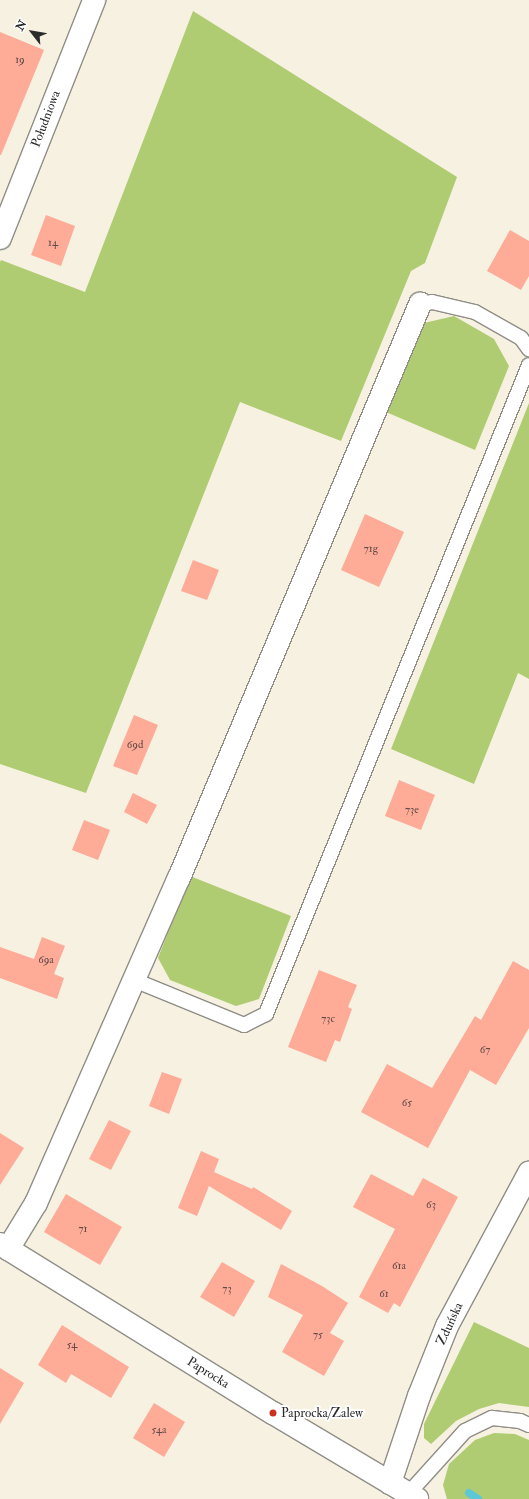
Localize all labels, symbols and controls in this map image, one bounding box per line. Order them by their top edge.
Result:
north arrow [12,12,52,52]
text: N [13,18,29,33]
house number: 19 [15,53,25,67]
street label: Południowa [28,88,64,150]
house number: 14 [48,236,58,250]
house number: 71g [364,542,378,556]
house number: 69d [127,738,143,752]
house number: 73e [405,803,419,817]
house number: 69a [38,953,54,967]
house number: 73c [321,1012,335,1026]
house number: 67 [480,1043,490,1057]
house number: 65 [402,1096,412,1110]
house number: 63 [426,1198,436,1212]
house number: 71 [79,1222,87,1236]
house number: 61a [392,1259,406,1273]
house number: 73 [222,1282,232,1296]
house number: 61 [379,1287,389,1301]
street label: Zduńska [433,1300,467,1348]
house number: 75 [313,1328,323,1342]
house number: 54 [67,1338,77,1352]
street label: Paprocka [184,1354,232,1392]
place label: Paprocka/Zalew [281,1405,363,1421]
marker: Paprocka/Zalew [268,1408,278,1418]
house number: 54a [151,1423,167,1437]

